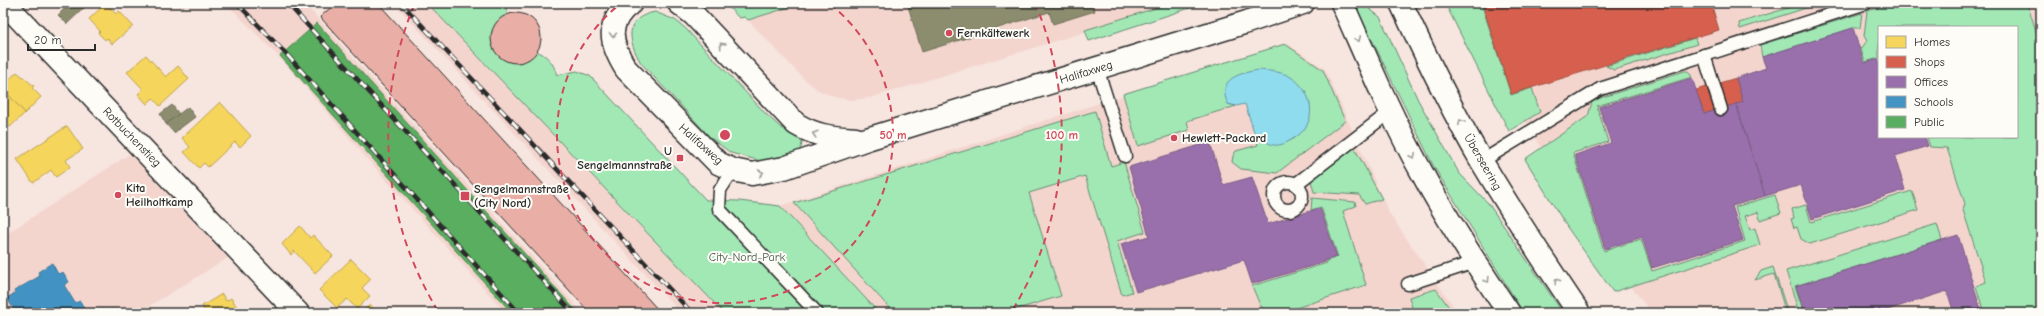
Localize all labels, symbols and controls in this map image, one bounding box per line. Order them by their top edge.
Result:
scale bar [28,26,95,52]
place label: Fernkältewerk [957,26,1030,40]
legend [1878,26,2018,138]
marker: Fernkältewerk [944,28,954,38]
one-way arrow [609,32,617,38]
text: 20 m [34,33,62,47]
one-way arrow [1353,34,1361,42]
text: Homes [1914,35,1950,49]
one-way arrow [720,42,727,49]
text: Shops [1914,55,1945,69]
street label: Halifaxweg [1058,57,1114,87]
text: Offices [1914,75,1948,89]
text: Schools [1914,95,1953,109]
street label: Rotbuchenstieg [100,104,164,170]
text: Public [1914,115,1945,129]
one-way arrow [1458,119,1465,126]
street label: Halifaxweg [676,121,726,167]
centre of rings [718,128,732,142]
text: 50 m [879,128,907,142]
text: 100 m [1046,128,1078,142]
one-way arrow [812,130,819,139]
place label: Hewlett-Packard [1182,131,1266,145]
street label: Überseering [1461,131,1505,193]
marker: Hewlett-Packard [1169,133,1179,143]
place label: U Sengelmannstraße [577,144,672,172]
one-way arrow [1409,152,1416,159]
marker: U Sengelmannstraße [675,153,685,163]
one-way arrow [758,169,764,177]
place label: Kita Heilholtkamp [126,181,193,209]
place label: Sengelmannstraße (City Nord) [474,182,569,210]
marker: Kita Heilholtkamp [113,190,123,200]
marker: Sengelmannstraße (City Nord) [459,190,471,202]
park label: City-Nord-Park [709,250,785,264]
one-way arrow [1482,276,1490,283]
one-way arrow [1554,278,1562,285]

